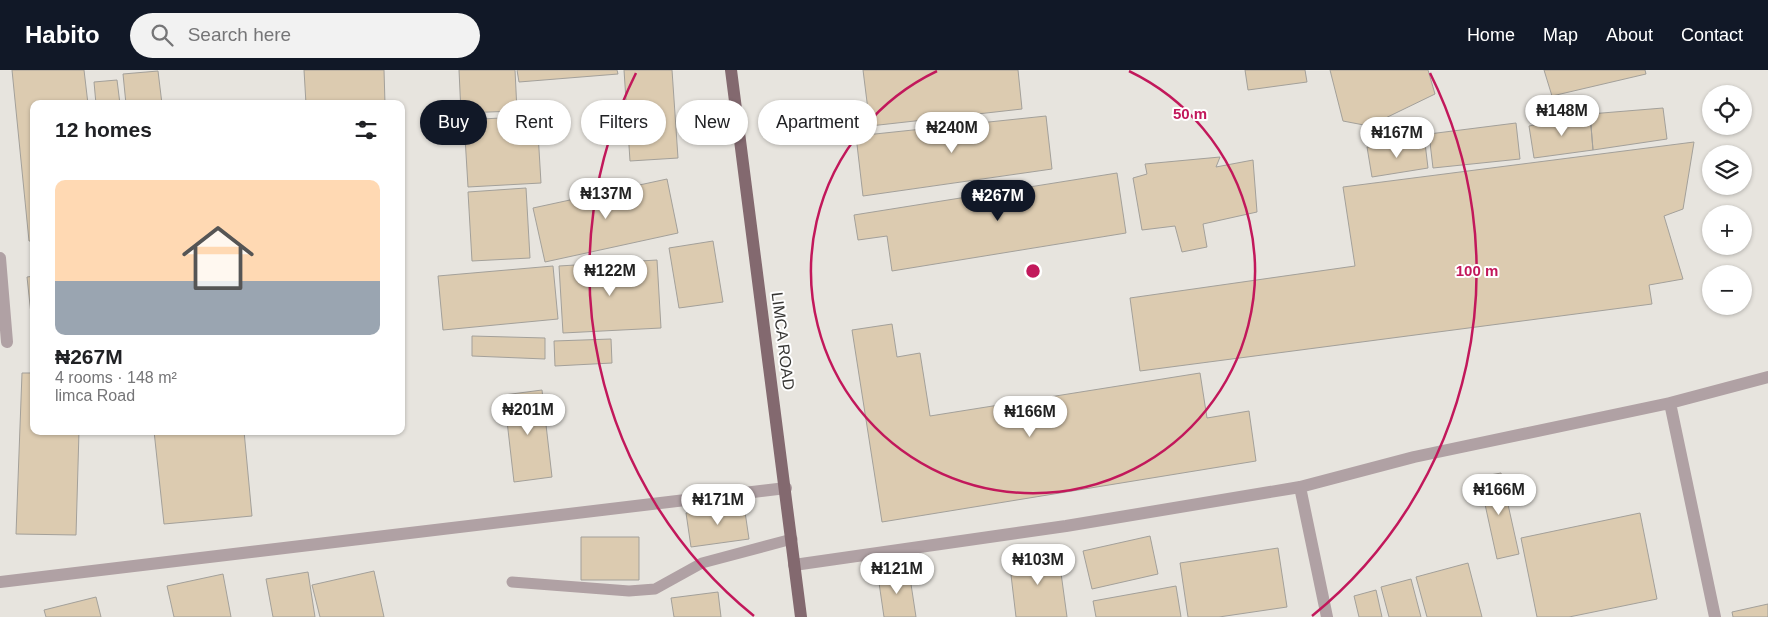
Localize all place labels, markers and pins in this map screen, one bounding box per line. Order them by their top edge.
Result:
pin: ₦148M [1527,94,1597,137]
pin: ₦240M [917,112,987,154]
pin: ₦167M [1362,116,1432,159]
pin: ₦137M [571,178,641,220]
pin: ₦267M [963,180,1033,222]
pin: ₦122M [575,254,645,297]
centre of rings [1024,262,1042,280]
pin: ₦201M [493,394,563,436]
pin: ₦166M [995,396,1065,438]
pin: ₦166M [1464,474,1534,516]
pin: ₦171M [683,484,753,526]
pin: ₦103M [1003,544,1073,586]
pin: ₦121M [862,552,932,595]

